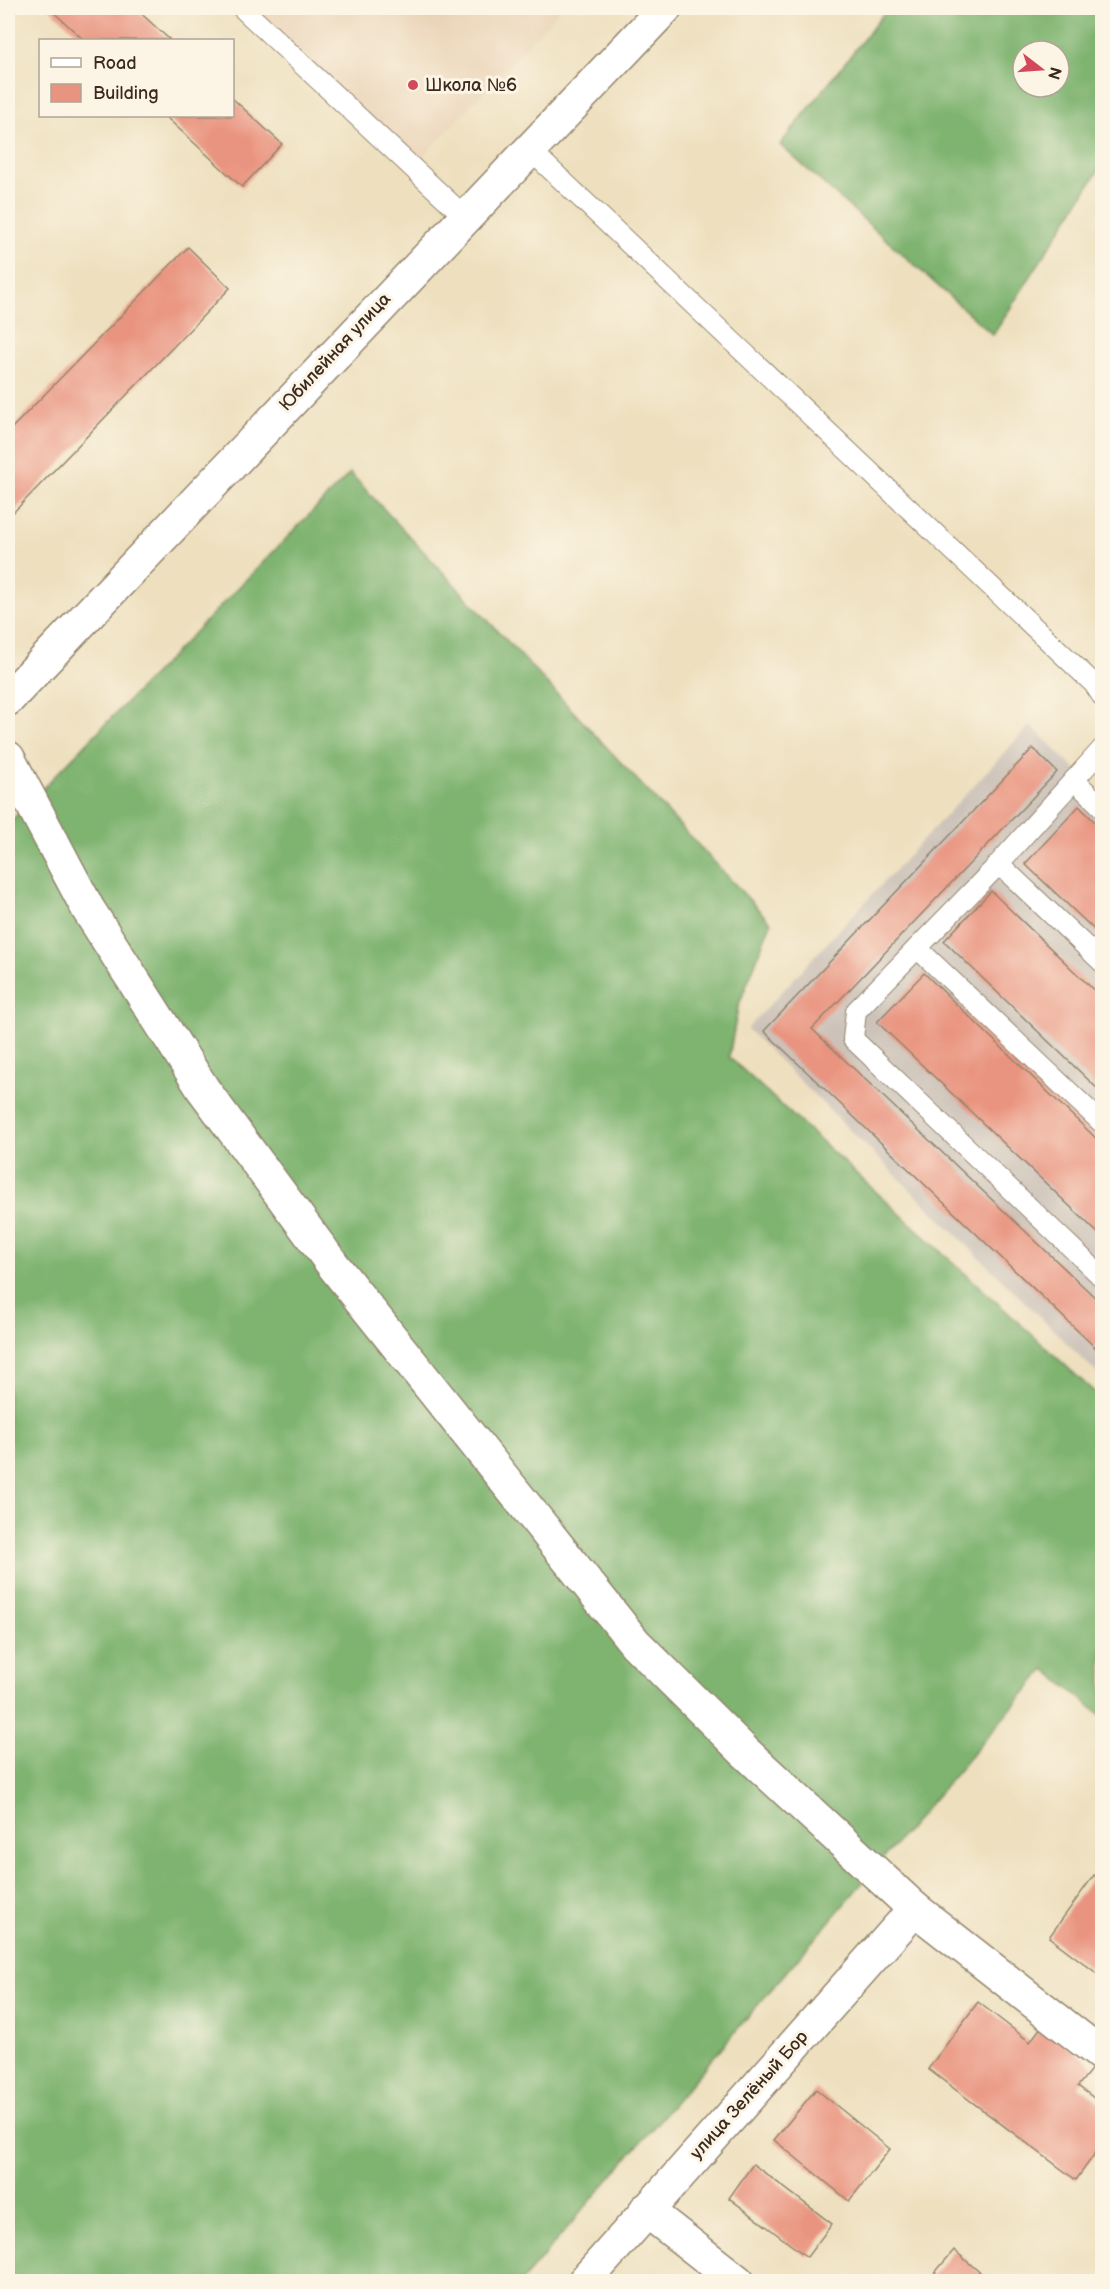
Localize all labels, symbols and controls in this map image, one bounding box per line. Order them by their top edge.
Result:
legend [39,39,234,117]
north arrow [1011,39,1071,99]
text: Road [93,53,137,74]
text: N [1043,64,1065,81]
place label: Школа №6 [425,75,517,96]
marker: Школа №6 [406,78,420,92]
text: Building [93,83,159,104]
street label: Юбилейная улица [275,288,395,415]
street label: улица Зелёный Бор [686,2026,812,2164]

